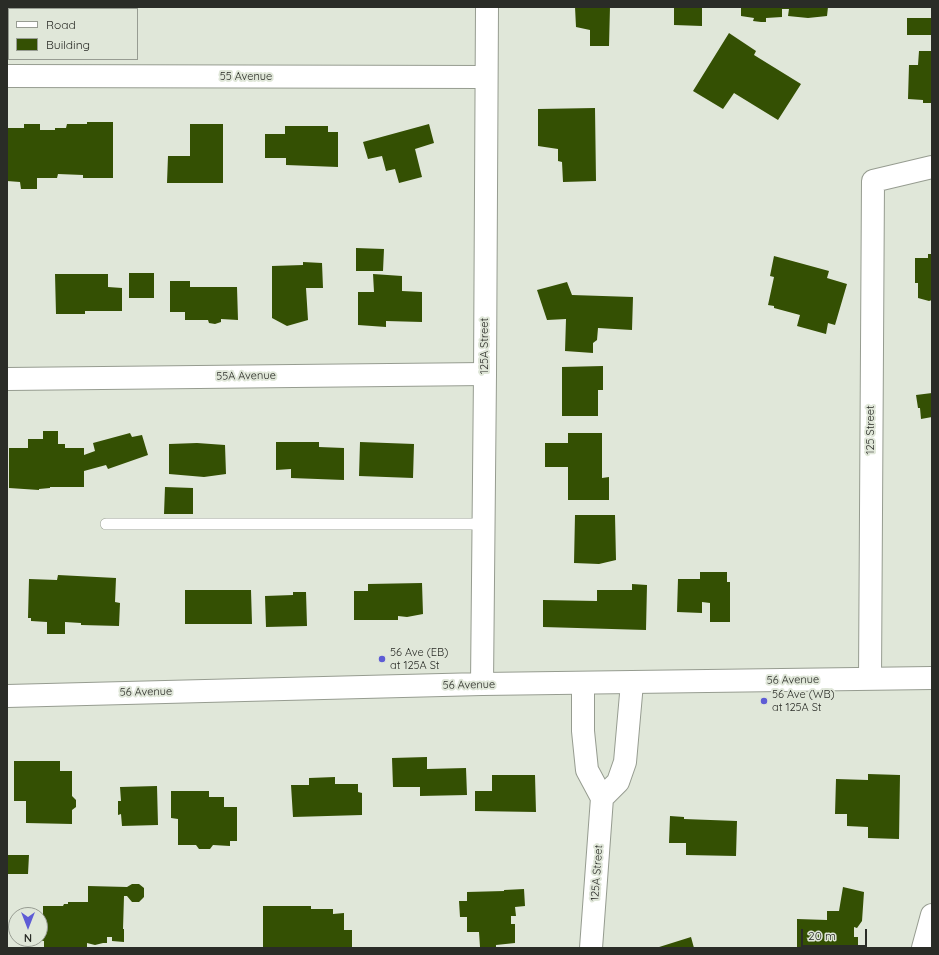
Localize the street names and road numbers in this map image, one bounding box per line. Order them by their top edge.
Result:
street label: 55 Avenue [220,70,272,84]
street label: 125A Street [478,318,492,374]
street label: 55A Avenue [216,369,276,383]
street label: 125 Street [864,405,878,455]
street label: 56 Avenue [767,673,819,687]
street label: 56 Avenue [443,678,495,692]
street label: 56 Avenue [120,685,172,699]
street label: 125A Street [588,844,606,902]

